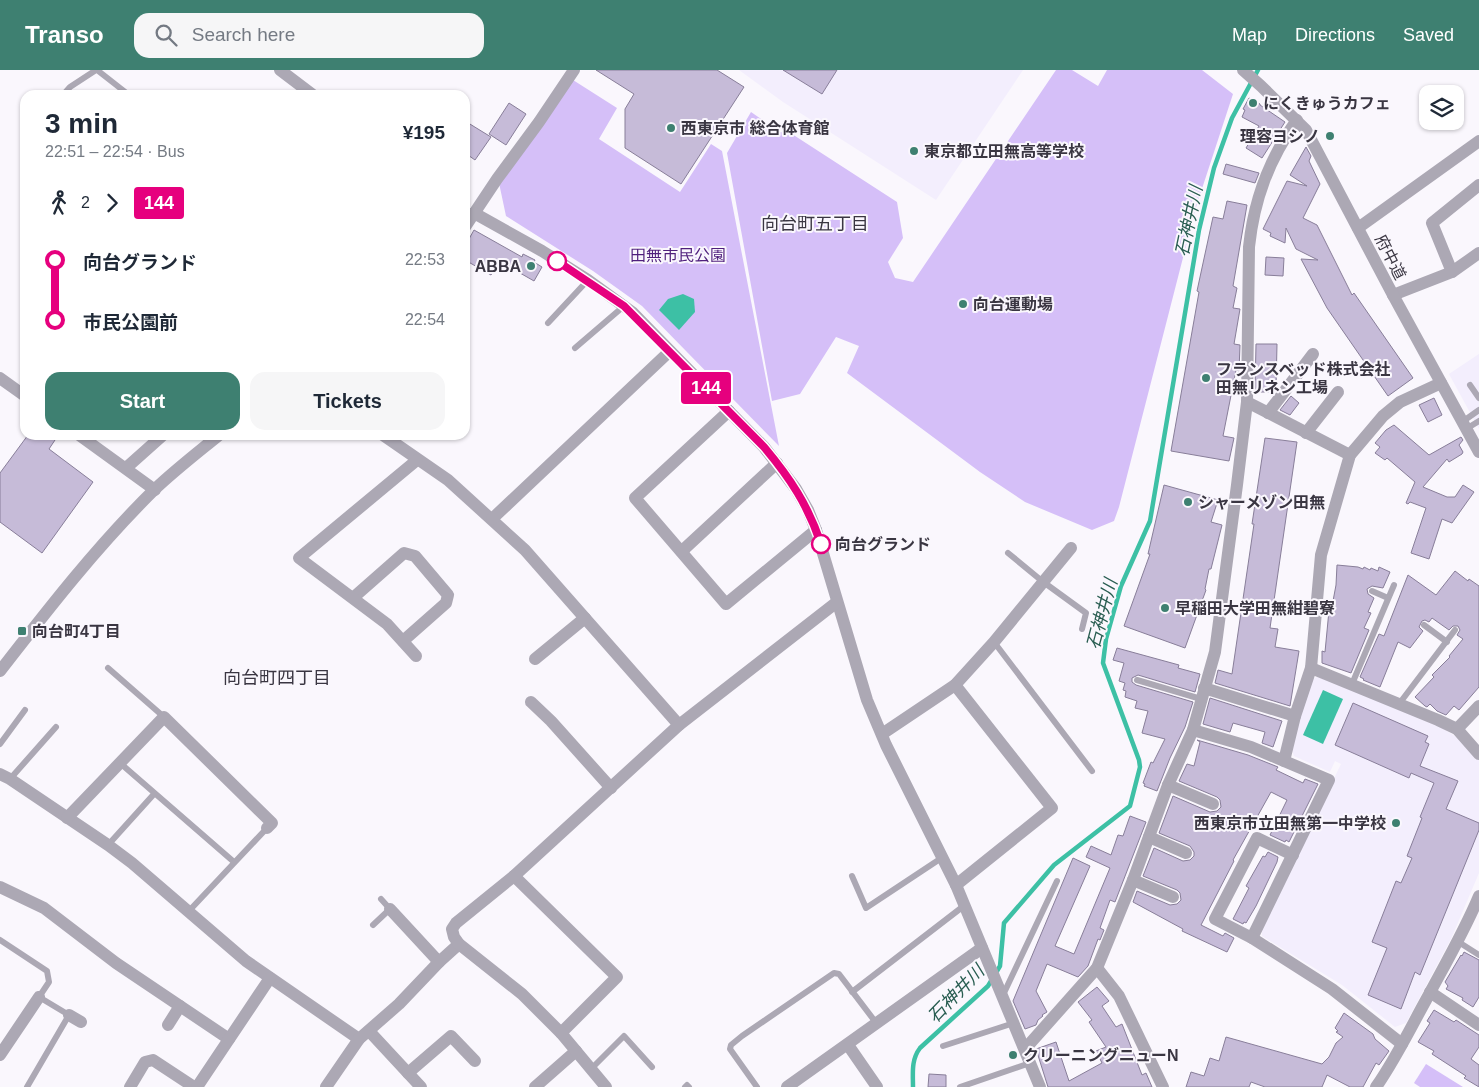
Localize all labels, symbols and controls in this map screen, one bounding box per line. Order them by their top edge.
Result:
search box [134,13,484,58]
text: Transo [25,21,104,48]
icon: search [152,21,180,49]
text: Search here [192,24,295,45]
text: Map [1232,25,1267,45]
text: Directions [1295,25,1375,45]
text: Saved [1403,25,1454,45]
map controls [1419,85,1464,130]
button: layers [1419,85,1464,130]
place label: にくきゅうカフェ [1263,95,1391,112]
marker: にくきゅうカフェ [1247,97,1259,109]
text: 3 min [45,108,118,139]
place label: 西東京市 総合体育館 [681,119,829,137]
text: ¥195 [403,122,445,143]
marker: 西東京市 総合体育館 [665,122,677,134]
place label: 理容ヨシノ [1240,128,1320,145]
marker: 理容ヨシノ [1324,130,1336,142]
text: 22:51 – 22:54 · Bus [45,143,185,160]
place label: 東京都立田無高等学校 [924,143,1084,160]
marker: 東京都立田無高等学校 [908,145,920,157]
water label: 石神井川 [1172,182,1207,258]
icon: walk [45,189,73,217]
icon: forward [98,189,126,217]
text: 144 [144,193,174,213]
text: 2 [81,194,90,211]
district label: 向台町五丁目 [761,214,869,234]
street label: 府中道 [1372,232,1409,282]
park label: 田無市民公園 [630,247,726,264]
text: 22:53 [405,251,445,268]
unlabelled marker [547,251,567,271]
text: 向台グランド [83,252,197,273]
place label: ABBA [475,258,521,275]
marker: ABBA [525,260,537,272]
place label: 向台運動場 [973,296,1053,313]
marker: 向台運動場 [957,298,969,310]
text: 22:54 [405,311,445,328]
text: 市民公園前 [83,312,178,333]
place label: フランスベッド株式会社 田無リネン工場 [1216,360,1391,396]
button: Start [45,372,240,430]
button: Tickets [250,372,445,430]
line badge: 144 [677,372,735,404]
marker: フランスベッド株式会社 田無リネン工場 [1200,372,1212,384]
text: 144 [691,378,721,398]
place label: シャーメゾン田無 [1198,494,1325,511]
marker: シャーメゾン田無 [1182,496,1194,508]
marker: 向台グランド [811,534,831,554]
place label: 向台グランド [835,535,931,553]
water label: 石神井川 [1083,575,1121,651]
place label: 早稲田大学田無紺碧寮 [1175,600,1335,617]
marker: 早稲田大学田無紺碧寮 [1159,602,1171,614]
place label: 向台町4丁目 [32,623,121,640]
marker: 向台町4丁目 [16,625,28,637]
district label: 向台町四丁目 [223,668,331,688]
place label: 西東京市立田無第一中学校 [1194,815,1386,832]
marker: 西東京市立田無第一中学校 [1390,817,1402,829]
water label: 石神井川 [924,960,990,1027]
place label: クリーニングニューN [1023,1046,1179,1064]
marker: クリーニングニューN [1007,1049,1019,1061]

